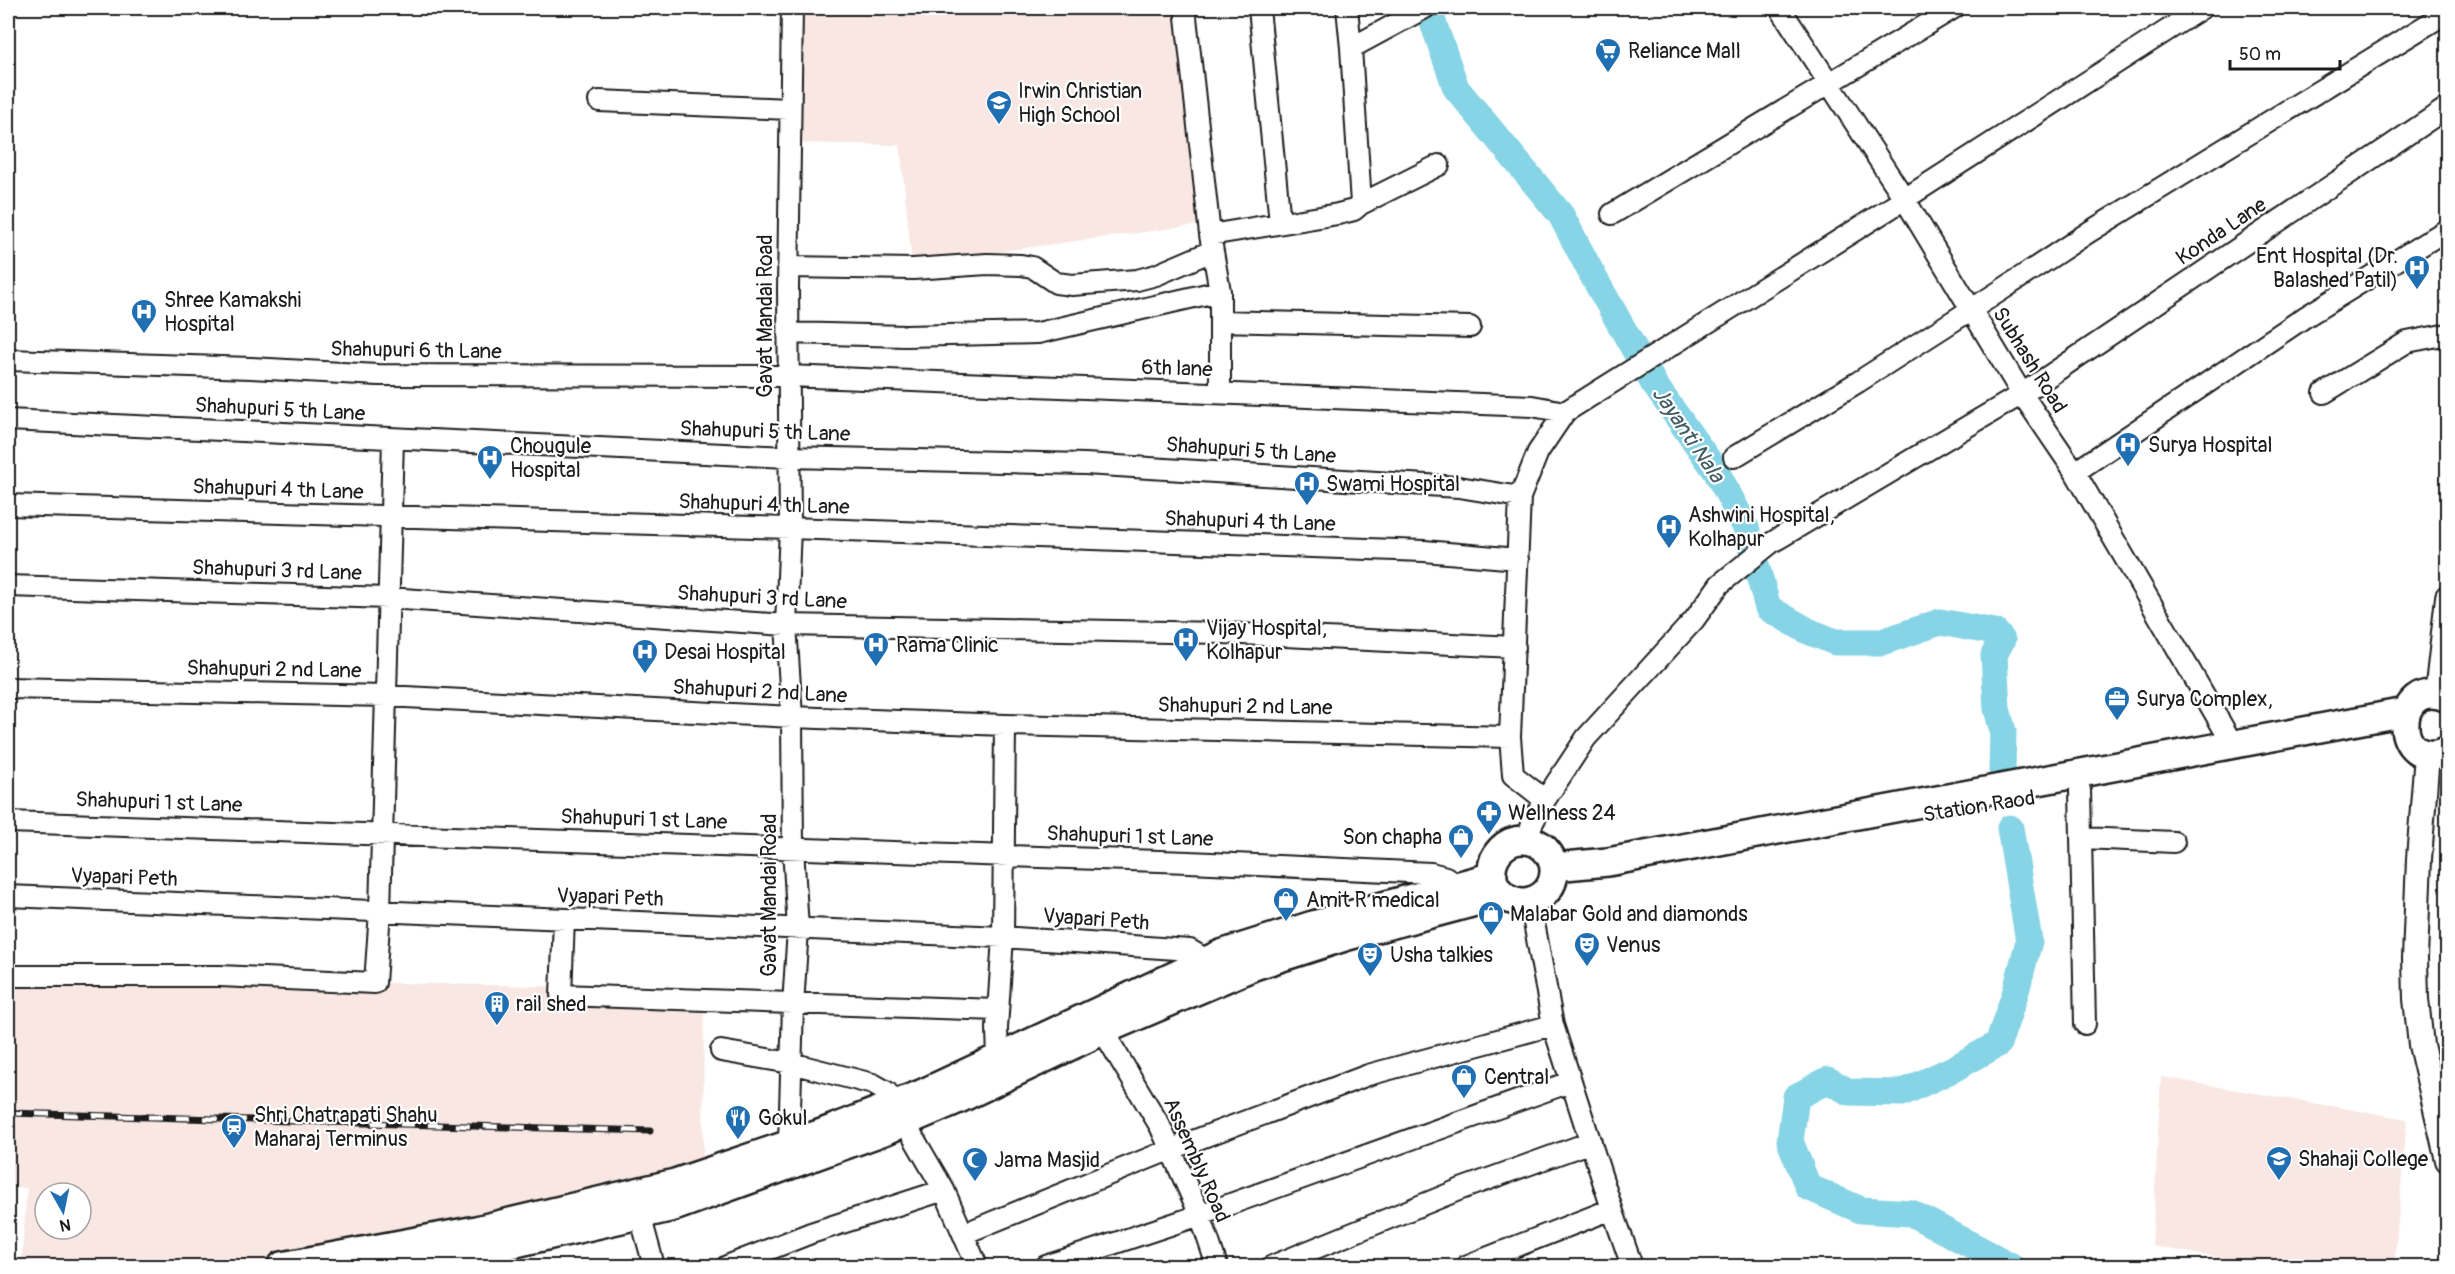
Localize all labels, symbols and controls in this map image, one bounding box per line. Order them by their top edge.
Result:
scale bar [2230,33,2340,71]
supermarket icon: Reliance Mall [1593,36,1623,74]
place label: Reliance Mall [1628,38,1741,65]
text: 50 m [2239,43,2281,66]
place label: Irwin Christian High School [1018,78,1142,129]
school or university icon: Irwin Christian High School [984,88,1014,126]
street label: Konda Lane [2171,191,2272,272]
street label: Gavat Mandai Road [752,234,779,398]
place label: Ent Hospital (Dr. Balashed Patil) [2256,243,2398,294]
hospital icon: Ent Hospital (Dr. Balashed Patil) [2402,253,2432,291]
place label: Shree Kamakshi Hospital [164,287,301,338]
hospital icon: Shree Kamakshi Hospital [129,297,159,335]
street label: Subhash Road [1986,302,2073,418]
street label: Shahupuri 6 th Lane [330,336,503,366]
street label: 6th lane [1141,354,1214,383]
water label: Jayanti Nala [1646,381,1732,489]
street label: Shahupuri 5 th Lane [194,392,366,427]
street label: Shahupuri 5 th Lane [679,415,851,448]
hospital icon: Surya Hospital [2113,430,2143,468]
street label: Shahupuri 5 th Lane [1165,431,1338,470]
place label: Surya Hospital [2148,432,2272,459]
place label: Chougule Hospital [510,433,592,484]
hospital icon: Chougule Hospital [475,443,505,481]
hospital icon: Swami Hospital [1292,469,1322,507]
place label: Swami Hospital [1326,471,1460,498]
street label: Shahupuri 4 th Lane [192,473,365,506]
street label: Shahupuri 4 th Lane [678,488,851,521]
place label: Ashwini Hospital, Kolhapur [1688,502,1835,553]
street label: Shahupuri 4 th Lane [1164,505,1337,538]
hospital icon: Ashwini Hospital, Kolhapur [1654,512,1684,550]
street label: Shahupuri 3 rd Lane [192,554,363,587]
street label: Shahupuri 3 rd Lane [676,580,848,615]
place label: Vijay Hospital, Kolhapur [1206,615,1327,666]
hospital icon: Vijay Hospital, Kolhapur [1171,625,1201,663]
hospital icon: Rama Clinic [861,630,891,668]
place label: Rama Clinic [896,632,999,659]
hospital icon: Desai Hospital [630,637,660,675]
place label: Desai Hospital [664,639,786,666]
street label: Shahupuri 2 nd Lane [186,654,362,685]
street label: Shahupuri 2 nd Lane [672,673,849,710]
office icon: Surya Complex, [2102,684,2132,722]
place label: Surya Complex, [2136,686,2273,713]
street label: Shahupuri 2 nd Lane [1157,691,1333,722]
street label: Station Raod [1921,784,2037,829]
street label: Shahupuri 1 st Lane [75,786,244,819]
pharmacy icon: Wellness 24 [1474,798,1504,836]
place label: Wellness 24 [1508,800,1616,827]
street label: Shahupuri 1 st Lane [560,803,729,836]
street label: Gavat Mandai Road [756,813,783,977]
street label: Shahupuri 1 st Lane [1046,820,1215,853]
shop icon: Son chapha [1446,822,1476,860]
place label: Son chapha [1342,824,1442,851]
street label: Vyapari Peth [70,862,178,893]
street label: Vyapari Peth [556,882,664,913]
shop icon: Amit R medical [1271,885,1301,923]
place label: Amit R medical [1306,887,1440,914]
shop icon: Malabar Gold and diamonds [1476,899,1506,937]
place label: Malabar Gold and diamonds [1510,901,1748,928]
street label: Vyapari Peth [1042,902,1150,937]
theatre icon: Venus [1572,930,1602,968]
place label: Venus [1606,932,1661,959]
theatre icon: Usha talkies [1355,940,1385,978]
place label: Usha talkies [1390,942,1494,969]
building icon: rail shed [482,989,512,1027]
place label: rail shed [516,991,586,1018]
shop icon: Central [1449,1062,1479,1100]
place label: Central [1484,1064,1549,1091]
street label: Assembly Road [1157,1094,1236,1227]
place label: Shri Chatrapati Shahu Maharaj Terminus [254,1102,438,1153]
restaurant icon: Gokul [723,1103,753,1141]
place label: Gokul [758,1105,808,1132]
station icon: Shri Chatrapati Shahu Maharaj Terminus [219,1112,249,1150]
school or university icon: Shahaji College [2264,1144,2294,1182]
mosque icon: Jama Masjid [960,1145,990,1183]
place label: Shahaji College [2298,1146,2429,1173]
place label: Jama Masjid [994,1147,1100,1174]
north arrow [33,1181,93,1241]
text: N [58,1214,72,1236]

